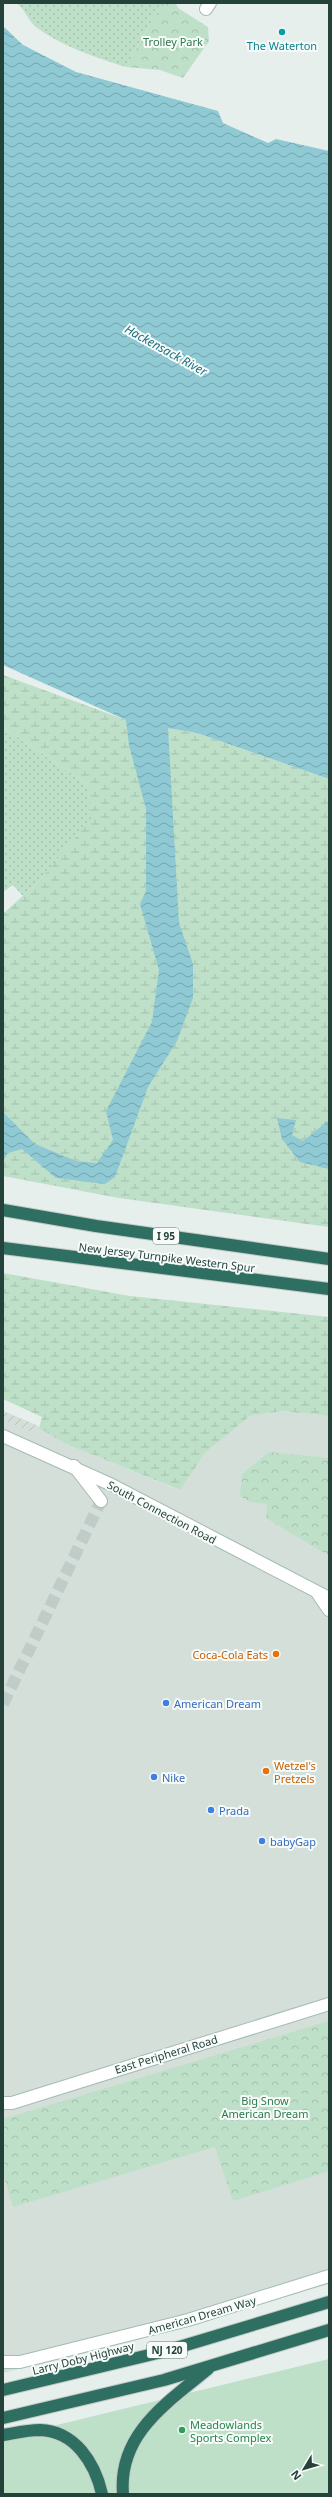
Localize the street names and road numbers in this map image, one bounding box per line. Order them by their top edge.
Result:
road number: I 95 [153,1228,179,1244]
street label: New Jersey Turnpike Western Spur [78,1239,256,1275]
street label: South Connection Road [105,1477,219,1547]
street label: East Peripheral Road [113,2031,219,2077]
street label: American Dream Way [146,2292,258,2338]
street label: Larry Doby Highway [31,2338,136,2378]
road number: NJ 120 [147,2342,187,2358]

